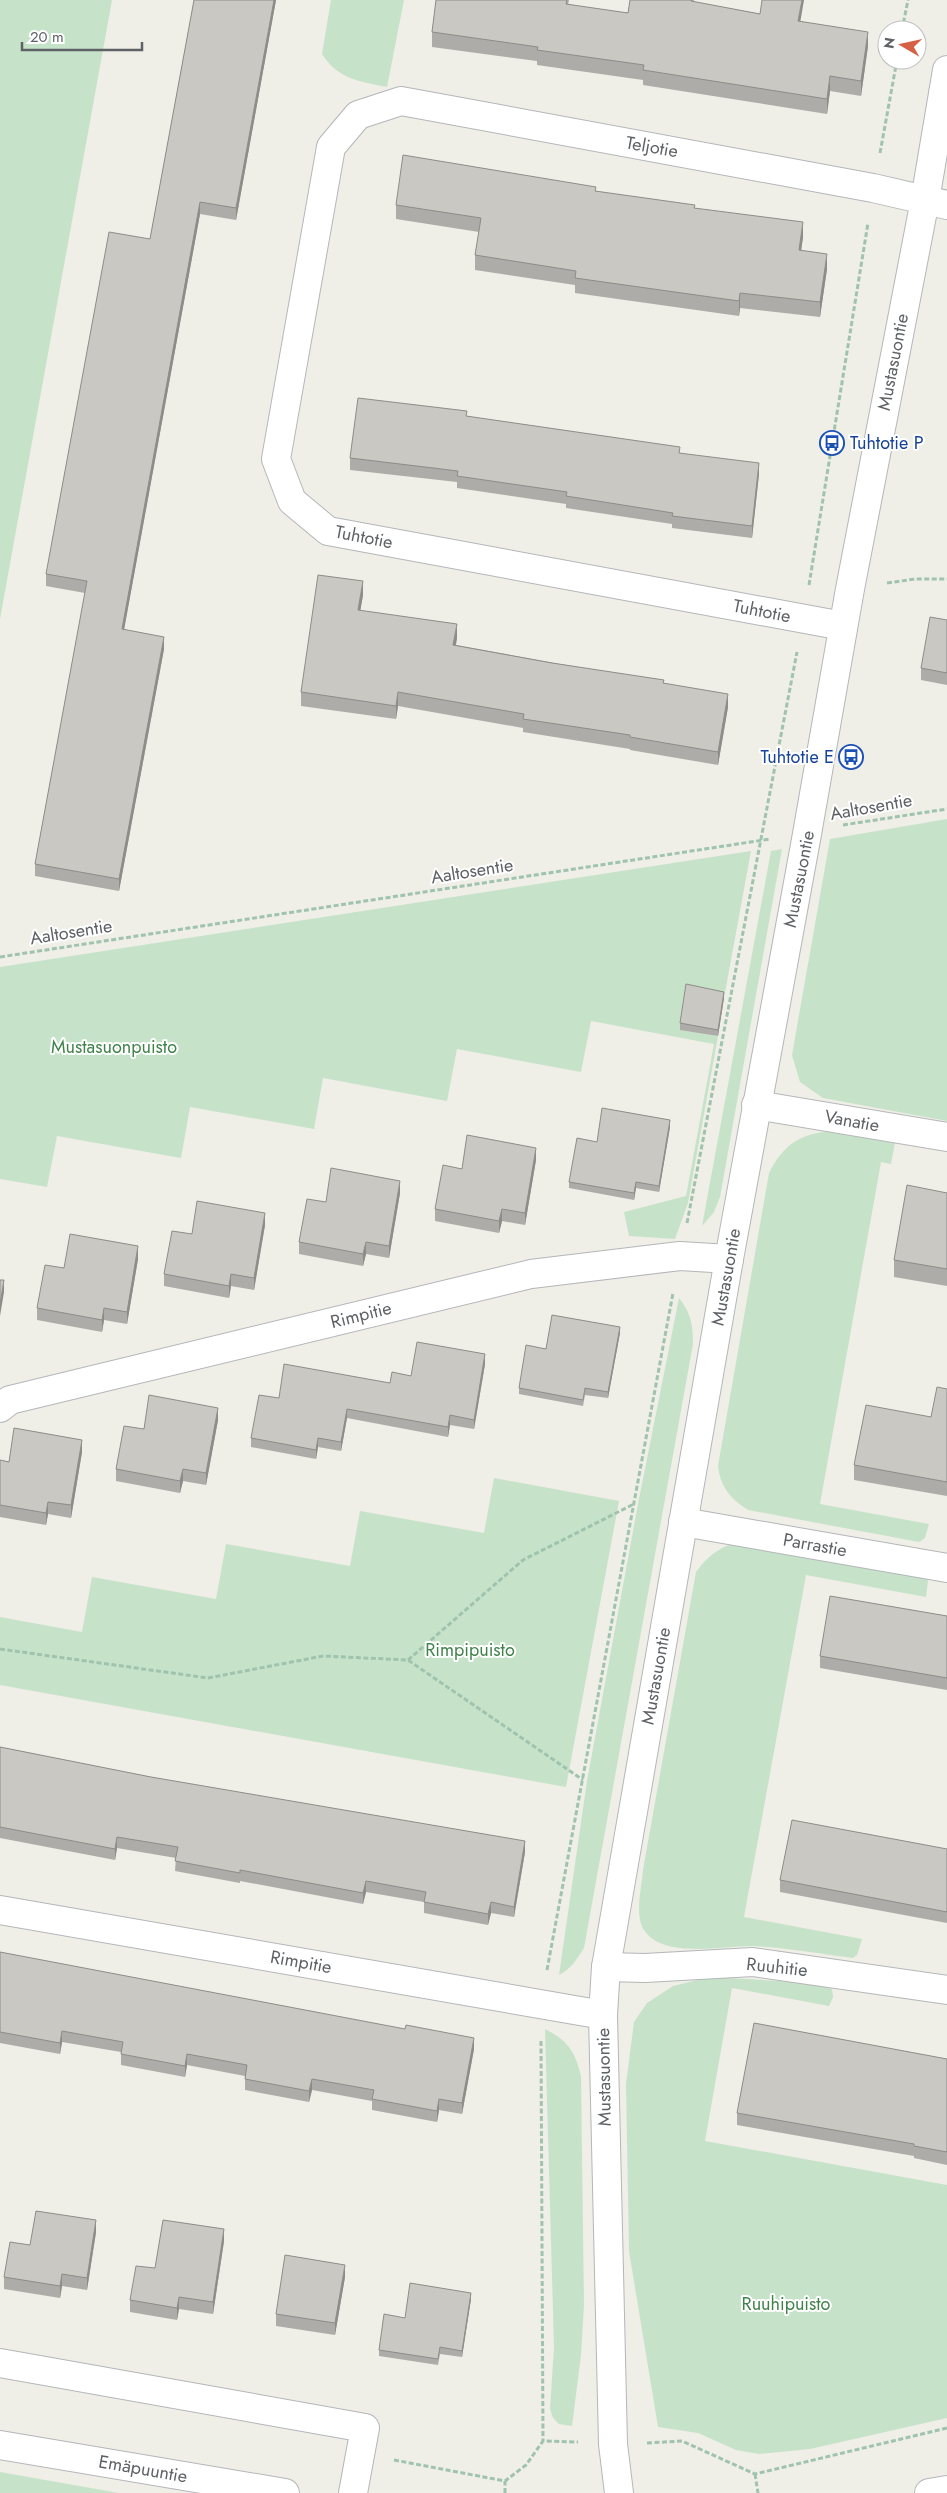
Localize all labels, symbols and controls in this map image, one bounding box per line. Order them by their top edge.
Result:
scale bar [22,20,142,52]
north arrow [877,20,927,70]
text: 20 m [30,26,64,48]
text: N [878,36,900,50]
street label: Teljotie [624,130,680,164]
street label: Mustasuontie [871,311,915,413]
bus stop icon: Tuhtotie P [819,430,845,456]
place label: Tuhtotie P [850,430,924,456]
street label: Tuhtotie [333,519,395,555]
street label: Tuhtotie [731,593,793,629]
place label: Tuhtotie E [760,744,834,770]
bus stop icon: Tuhtotie E [838,744,864,770]
street label: Aaltosentie [828,787,914,827]
street label: Mustasuontie [777,828,821,930]
street label: Aaltosentie [429,852,515,890]
street label: Aaltosentie [28,913,114,951]
park label: Mustasuonpuisto [51,1034,177,1060]
street label: Vanatie [823,1103,881,1139]
street label: Mustasuontie [705,1226,747,1328]
street label: Rimpitie [328,1295,394,1335]
street label: Parrastie [781,1527,849,1563]
street label: Mustasuontie [635,1625,677,1727]
park label: Rimpipuisto [425,1637,515,1663]
street label: Rimpitie [268,1944,334,1980]
street label: Ruuhitie [745,1951,809,1983]
street label: Mustasuontie [590,2028,618,2126]
park label: Ruuhipuisto [742,2291,831,2317]
street label: Emäpuuntie [97,2448,189,2490]

